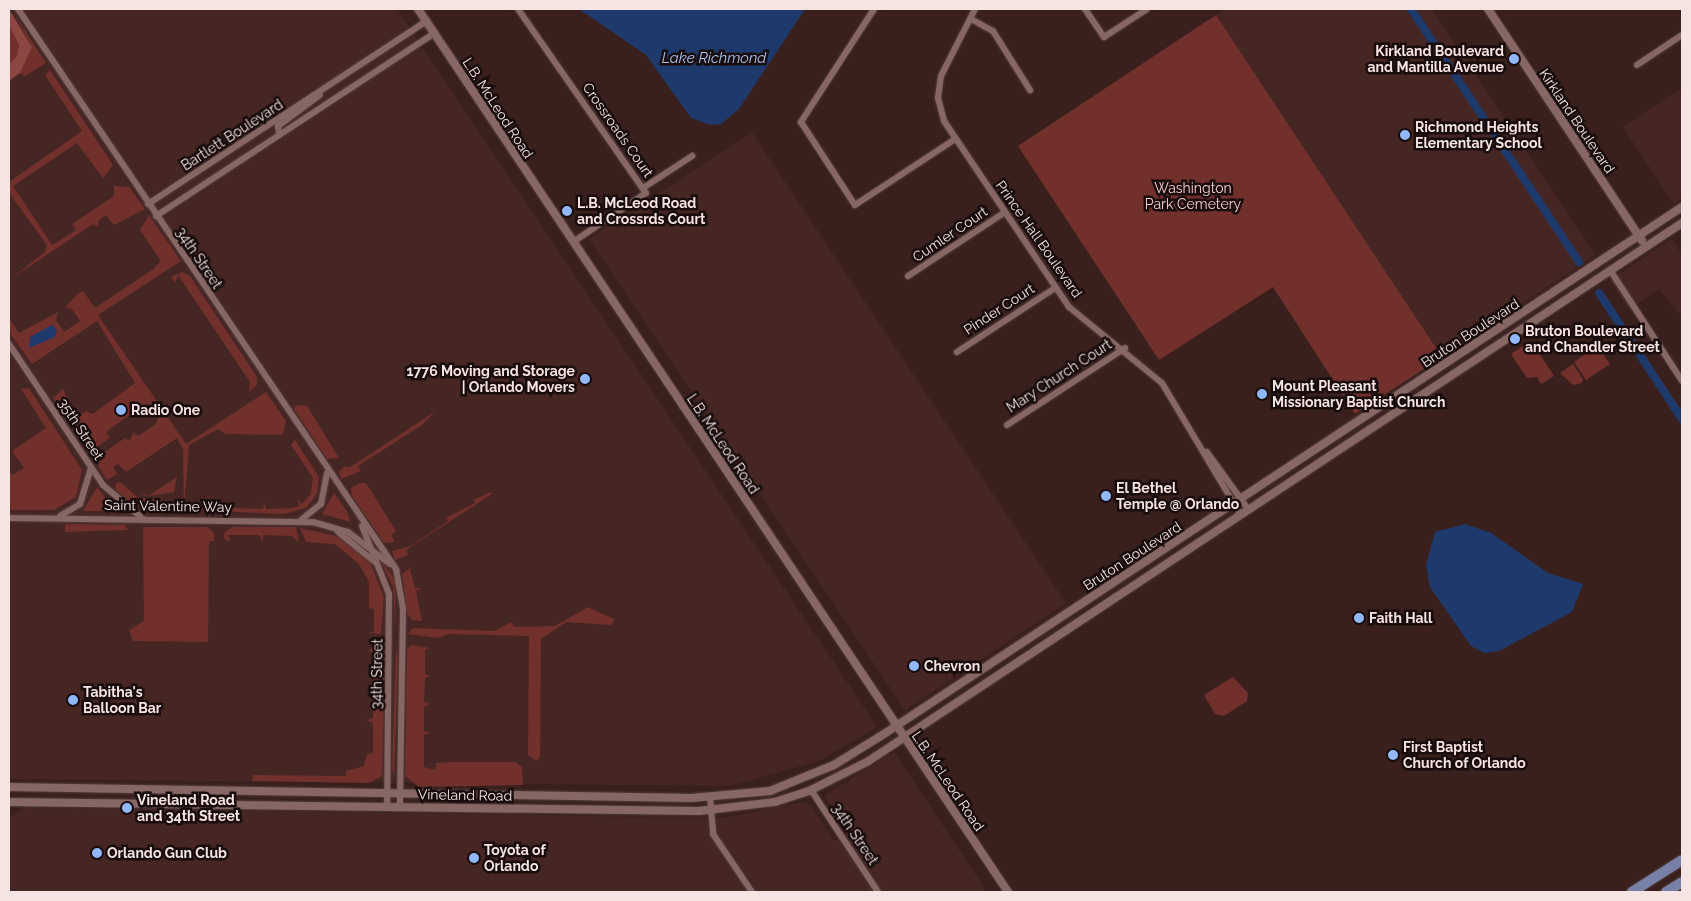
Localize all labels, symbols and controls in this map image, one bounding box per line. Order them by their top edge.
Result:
place label: Kirkland Boulevard and Mantilla Avenue [1367,43,1504,75]
water label: Lake Richmond [662,50,766,68]
marker: Kirkland Boulevard and Mantilla Avenue [1508,53,1520,65]
street label: L.B. McLeod Road [459,55,537,161]
street label: Kirkland Boulevard [1536,66,1618,176]
street label: Crossroads Court [579,79,657,181]
street label: Bartlett Boulevard [178,96,286,174]
place label: Richmond Heights Elementary School [1415,119,1542,152]
marker: Richmond Heights Elementary School [1399,129,1411,141]
street label: Prince Hall Boulevard [992,177,1086,301]
park label: Washington Park Cemetery [1145,180,1241,212]
place label: L.B. McLeod Road and Crossrds Court [577,195,705,228]
street label: Cumler Court [909,203,991,265]
marker: L.B. McLeod Road and Crossrds Court [561,205,573,217]
street label: 34th Street [172,224,226,292]
street label: Pinder Court [960,280,1038,338]
street label: Bruton Boulevard [1418,295,1522,371]
place label: Bruton Boulevard and Chandler Street [1525,323,1660,356]
marker: Bruton Boulevard and Chandler Street [1509,333,1521,345]
street label: Mary Church Court [1003,336,1115,416]
place label: 1776 Moving and Storage | Orlando Movers [407,363,575,396]
marker: 1776 Moving and Storage | Orlando Movers [579,373,591,385]
place label: Mount Pleasant Missionary Baptist Church [1272,378,1446,411]
marker: Mount Pleasant Missionary Baptist Church [1256,388,1268,400]
street label: L.B. McLeod Road [683,391,763,497]
street label: 35th Street [55,395,107,463]
place label: Radio One [131,402,200,418]
marker: Radio One [115,404,127,416]
place label: El Bethel Temple @ Orlando [1116,480,1239,512]
marker: El Bethel Temple @ Orlando [1100,490,1112,502]
street label: Saint Valentine Way [104,496,232,516]
street label: Bruton Boulevard [1080,518,1184,594]
place label: Faith Hall [1369,610,1432,626]
marker: Faith Hall [1353,612,1365,624]
street label: 34th Street [368,639,386,709]
place label: Chevron [924,658,980,674]
marker: Chevron [908,660,920,672]
place label: Tabitha's Balloon Bar [83,684,161,716]
marker: Tabitha's Balloon Bar [67,694,79,706]
street label: L.B. McLeod Road [908,728,988,834]
place label: First Baptist Church of Orlando [1403,739,1526,772]
marker: First Baptist Church of Orlando [1387,749,1399,761]
street label: Vineland Road [418,786,512,804]
place label: Vineland Road and 34th Street [137,792,240,824]
street label: 34th Street [828,800,882,868]
marker: Vineland Road and 34th Street [121,802,133,814]
place label: Toyota of Orlando [484,842,546,874]
place label: Orlando Gun Club [107,845,227,861]
marker: Orlando Gun Club [91,847,103,859]
marker: Toyota of Orlando [468,852,480,864]

